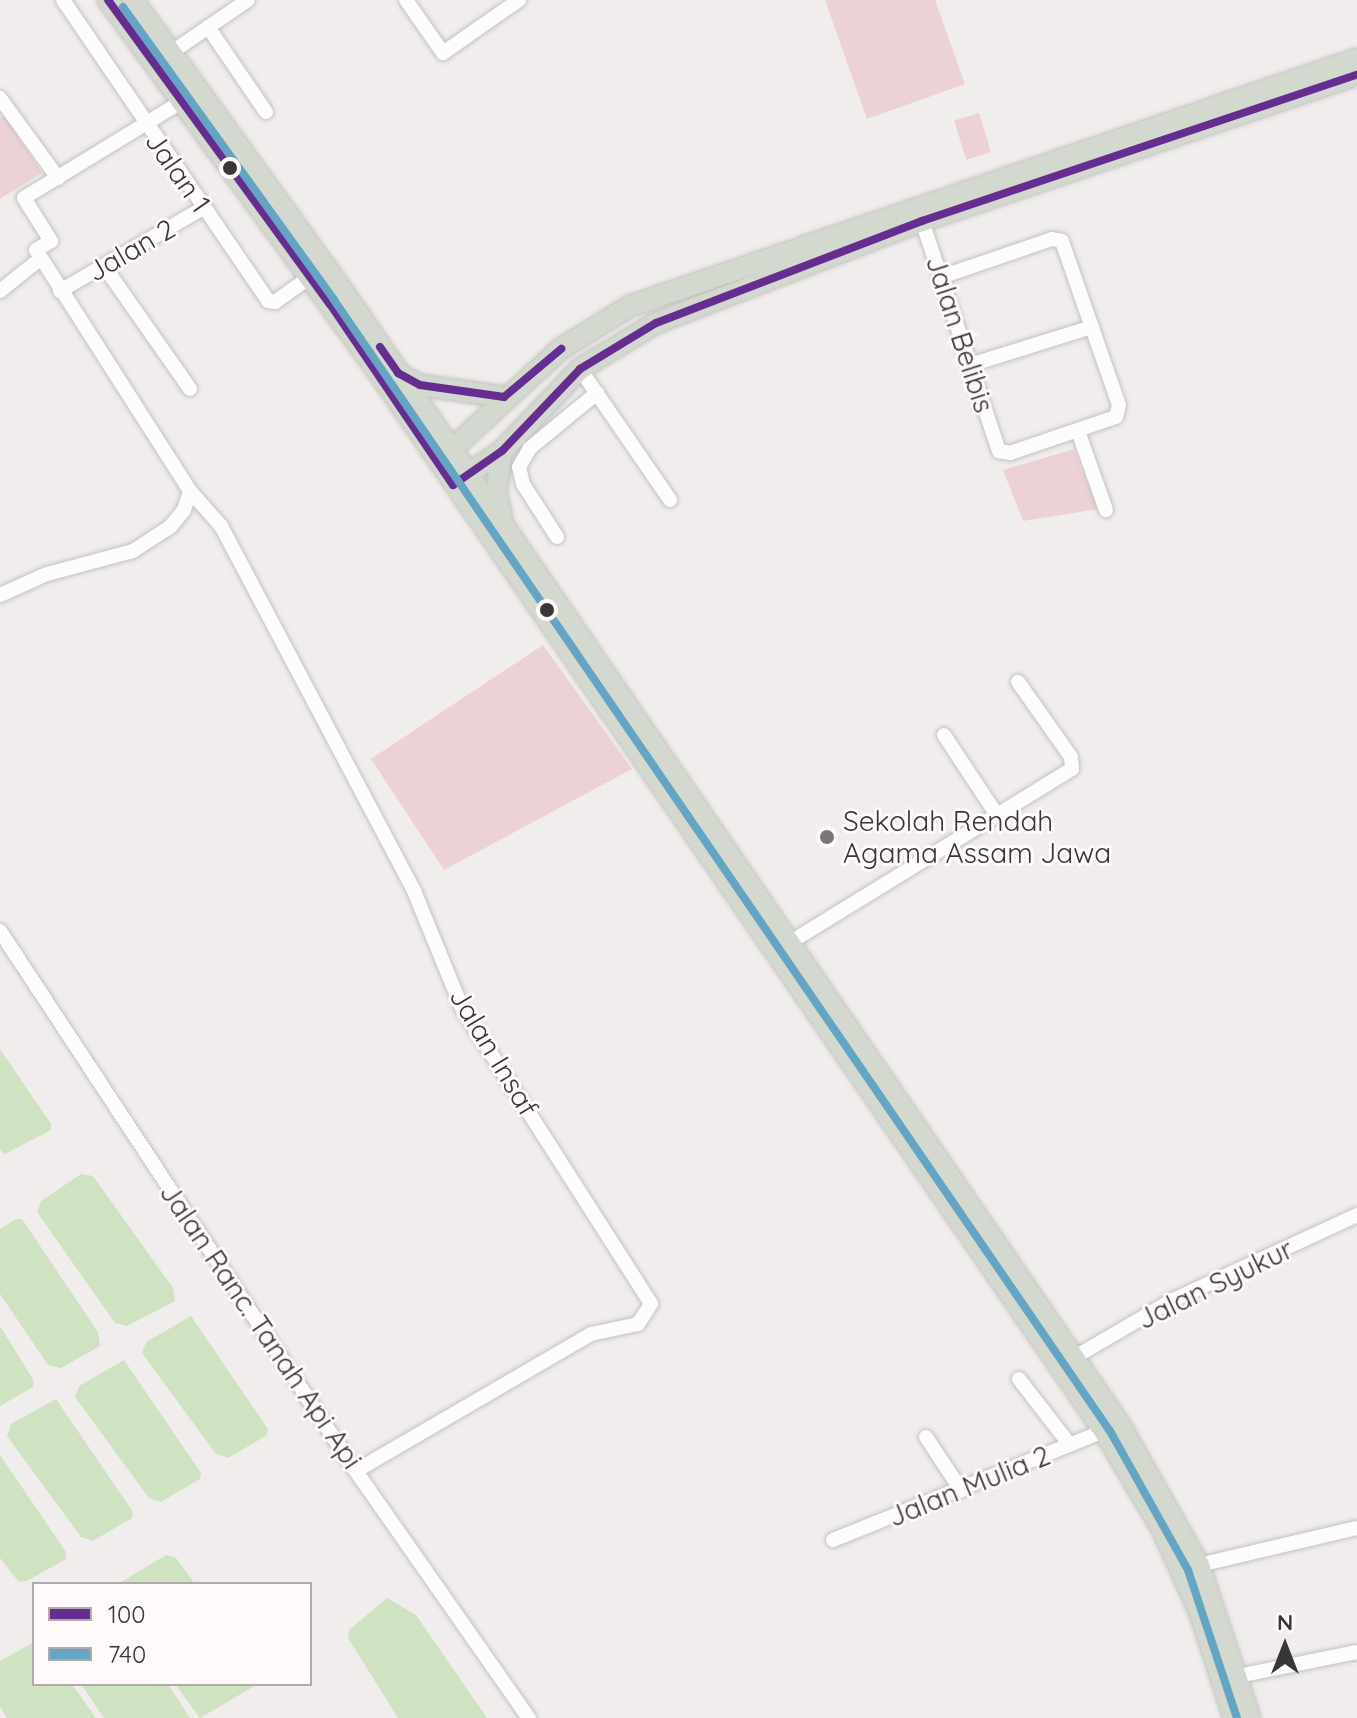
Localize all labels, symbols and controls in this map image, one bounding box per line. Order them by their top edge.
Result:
street label: Jalan 1 [138,125,218,219]
unlabelled marker [222,160,238,176]
street label: Jalan 2 [81,212,181,288]
street label: Jalan Belibis [919,251,1001,417]
unlabelled marker [539,602,555,618]
place label: Sekolah Rendah Agama Assam Jawa [843,804,1111,870]
marker: Sekolah Rendah Agama Assam Jawa [818,828,836,846]
street label: Jalan Insaf [443,982,545,1122]
street label: Jalan Ranc. Tanah Api Api [153,1177,369,1475]
street label: Jalan Syukur [1132,1232,1298,1336]
street label: Jalan Mulia 2 [883,1438,1055,1534]
legend [32,1582,312,1686]
text: 100 [108,1599,145,1629]
north arrow [1245,1606,1325,1686]
text: N [1277,1608,1293,1636]
text: 740 [108,1639,146,1669]

